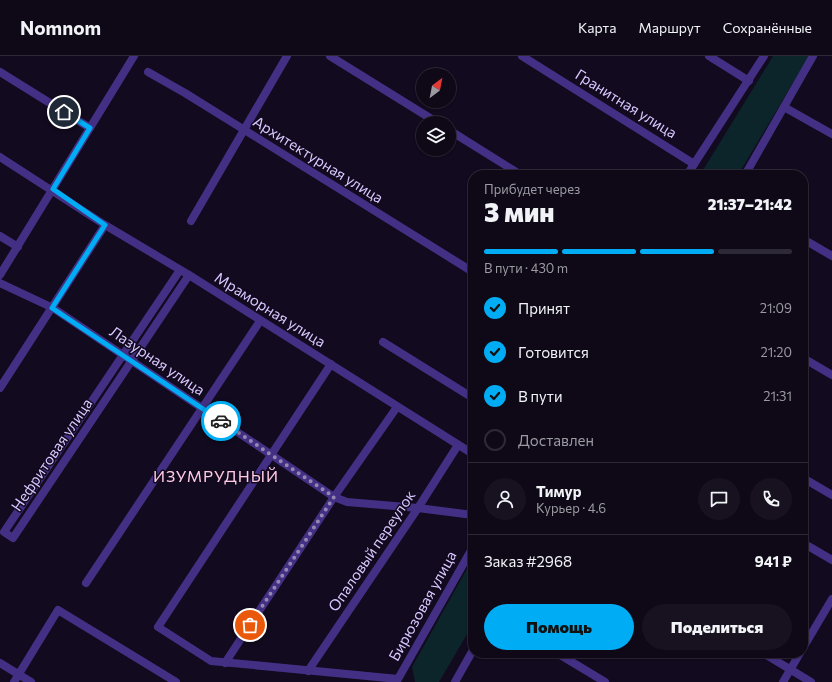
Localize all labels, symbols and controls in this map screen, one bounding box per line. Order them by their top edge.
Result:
text: Nomnom [20,16,101,39]
text: Карта [578,19,616,36]
text: Маршрут [638,19,701,36]
text: Сохранённые [723,19,812,36]
street label: Гранитная улица [573,65,681,142]
north arrow [416,68,456,108]
map controls [416,68,456,156]
pin [47,95,81,129]
icon: home [53,101,75,123]
street label: Архитектурная улица [250,112,387,207]
button: layers [416,116,456,156]
text: Прибудет через [484,181,580,197]
text: 21:37–21:42 [708,195,792,213]
text: 3 мин [484,196,554,227]
text: В пути · 430 m [484,260,568,276]
street label: Мраморная улица [212,268,329,351]
icon: check [484,297,506,319]
text: Принят [518,299,570,317]
text: 21:09 [760,300,792,316]
street label: Лазурная улица [107,322,209,399]
icon: check [484,341,506,363]
text: Готовится [518,343,589,361]
text: 21:20 [761,344,792,360]
icon: check [484,385,506,407]
text: В пути [518,387,563,405]
text: 21:31 [763,388,792,404]
street label: Нефритовая улица [7,395,95,514]
courier [201,401,241,441]
icon: car [210,410,232,432]
text: Доставлен [518,431,594,449]
district label: ИЗУМРУДНЫЙ [153,466,279,485]
button: person [484,478,526,520]
button: chat [698,478,740,520]
button: phone [750,478,792,520]
text: Тимур [536,482,581,500]
street label: Опаловый переулок [324,486,418,614]
text: Курьер · 4.6 [536,500,606,516]
street label: Бирюзовая улица [384,547,460,664]
text: Заказ #2968 [484,552,572,570]
text: 941 ₽ [754,552,792,570]
button: Помощь [484,604,634,650]
button: Поделиться [642,604,792,650]
pin [233,608,267,642]
icon: bag [239,614,261,636]

